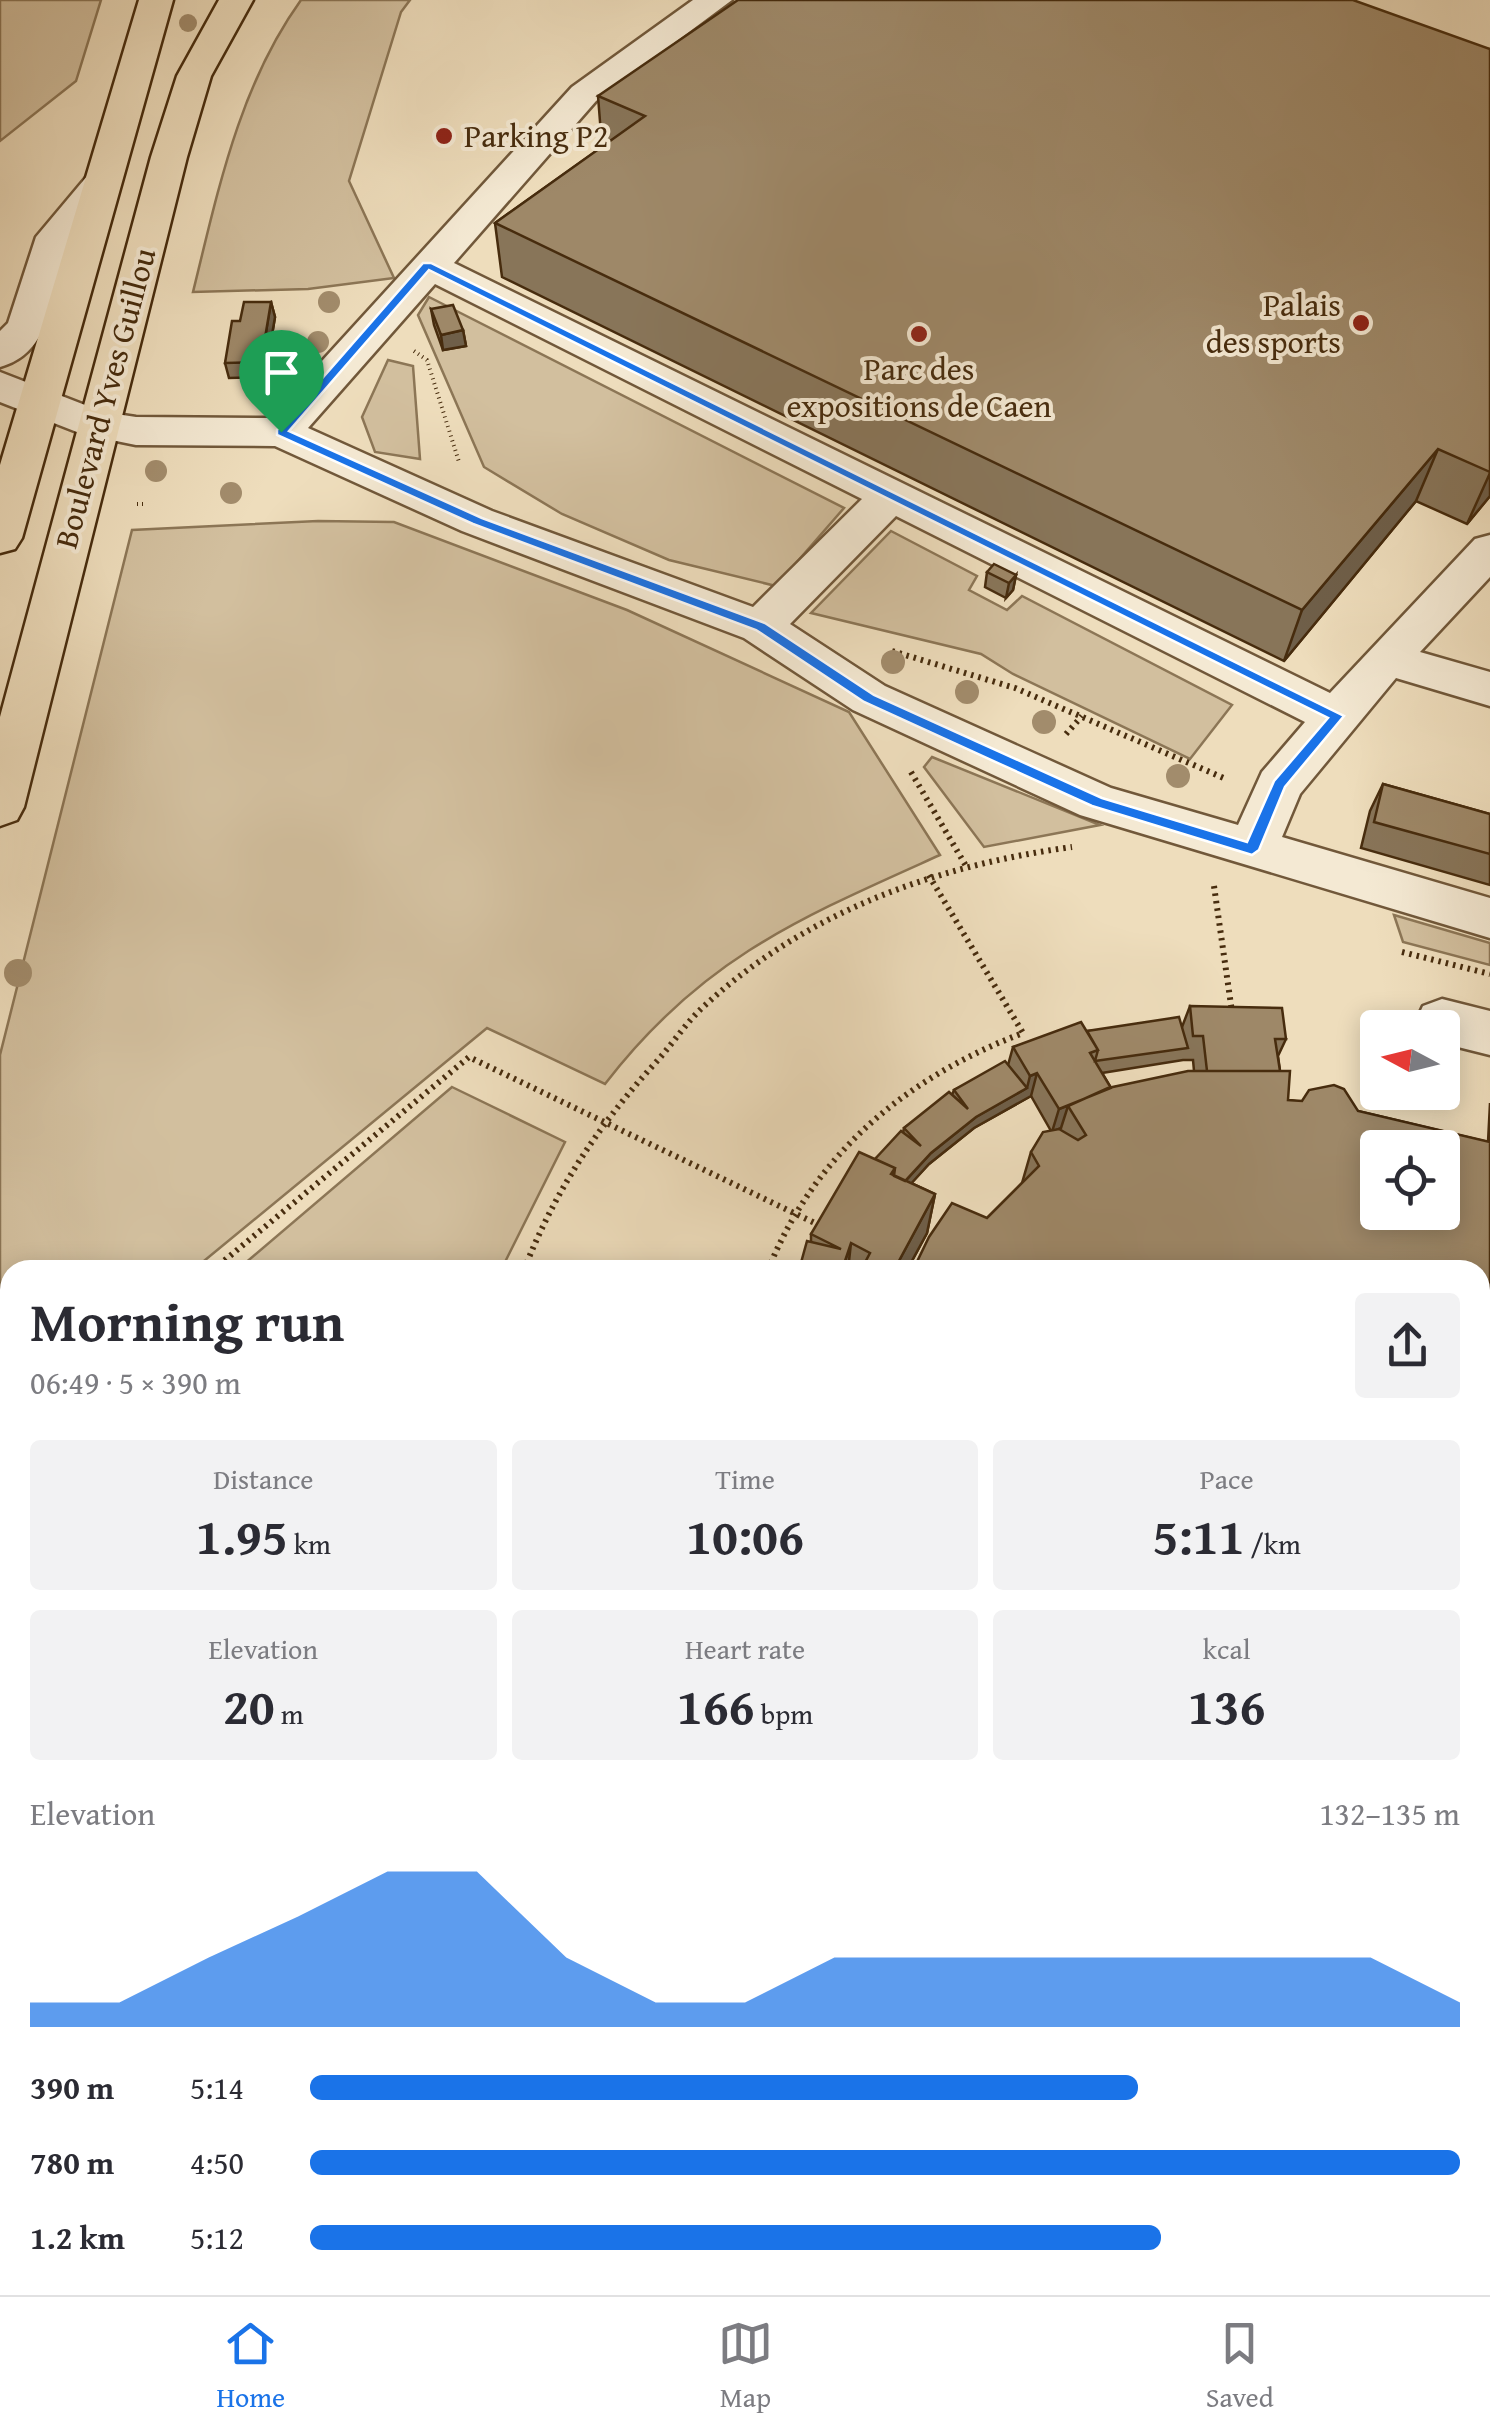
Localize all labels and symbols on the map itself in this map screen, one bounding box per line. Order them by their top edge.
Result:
place label: Parking P2 [464,112,608,159]
marker: Parking P2 [433,125,455,147]
street label: Boulevard Yves Guillou [42,242,167,553]
place label: Palais des sports [1206,281,1341,365]
marker: Palais des sports [1350,312,1372,334]
marker: Parc des expositions de Caen [908,323,930,345]
pin [239,330,324,433]
place label: Parc des expositions de Caen [786,345,1052,429]
north arrow [1360,1010,1460,1110]

